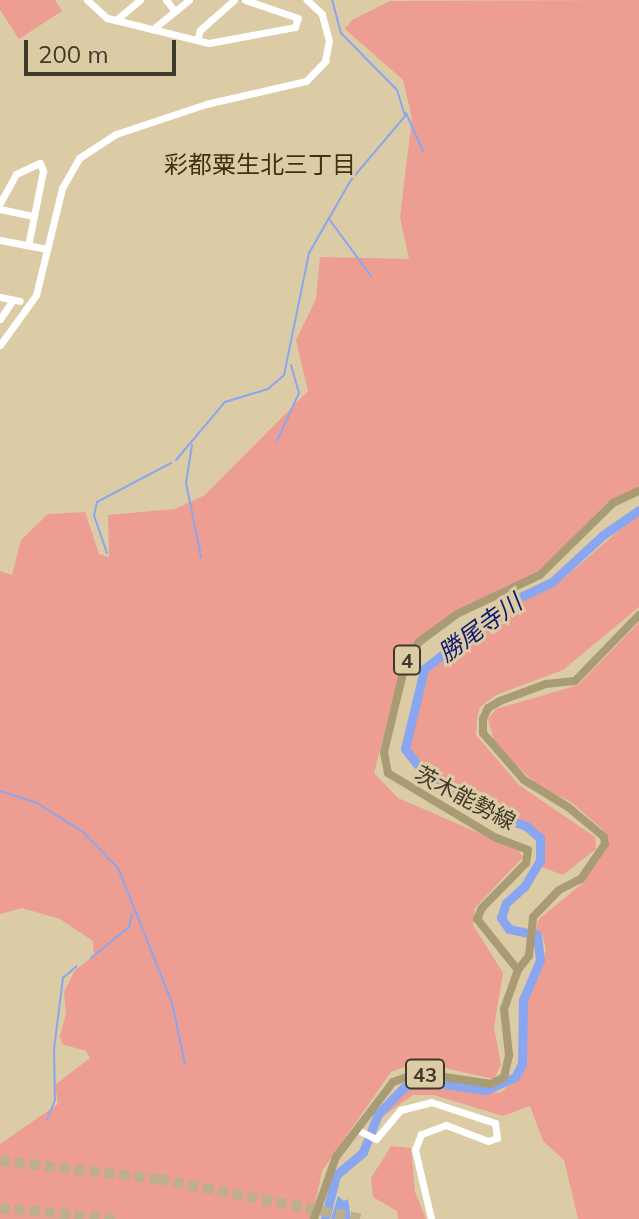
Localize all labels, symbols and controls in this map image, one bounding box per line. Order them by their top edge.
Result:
scale bar [28,24,180,74]
text: 200 m [38,39,109,69]
district label: 彩都粟生北三丁目 [164,151,356,179]
water label: 勝尾寺川 [433,588,527,668]
road number: 4 [393,644,421,676]
street label: 茨木能勢線 [410,761,520,835]
road number: 43 [405,1058,445,1090]

